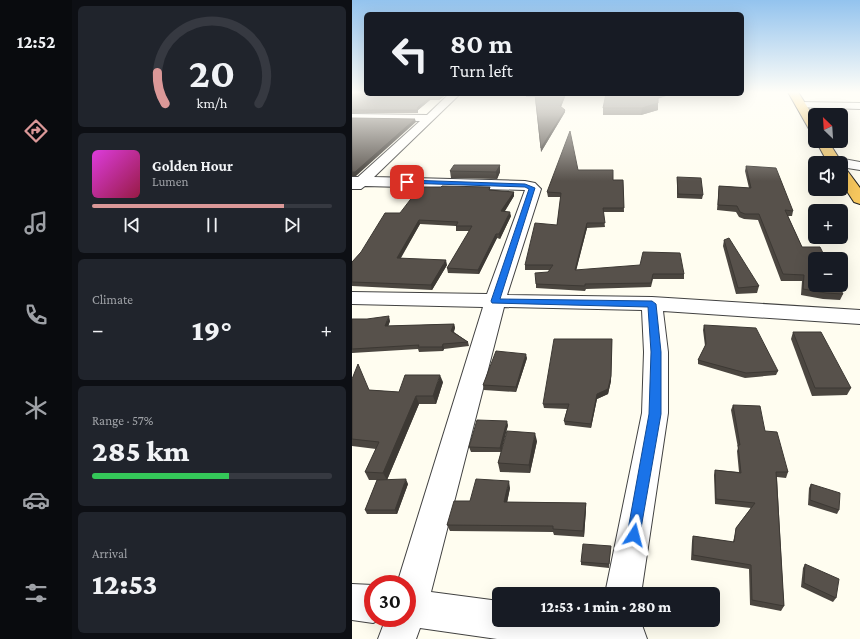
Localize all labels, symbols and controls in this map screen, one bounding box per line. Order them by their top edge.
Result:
icon: left [384,28,436,80]
text: 80 m [450,28,512,59]
text: 12:52 [17,32,55,52]
text: 20 [189,50,235,96]
text: Turn left [450,61,513,81]
text: km/h [197,95,228,111]
north arrow [808,108,848,148]
map controls [808,108,848,292]
icon: directions [22,117,50,145]
button: sound [808,156,848,196]
text: Golden Hour [152,158,233,174]
pin [390,165,424,199]
icon: arrive [396,171,418,193]
text: Lumen [152,174,188,189]
button: + [808,204,848,244]
icon: music [22,209,50,237]
icon: previous [121,214,143,236]
icon: pause [201,214,223,236]
icon: next [281,214,303,236]
button: − [808,252,848,292]
text: Climate [92,292,133,307]
icon: phone [22,301,50,329]
text: 19° [192,313,232,346]
text: − [92,317,104,342]
text: + [320,317,332,342]
icon: climate [22,394,50,422]
text: Range · 57% [92,413,153,428]
text: 285 km [92,434,189,467]
icon: car [22,486,50,514]
position arrow [613,514,655,556]
text: Arrival [92,546,127,561]
text: 12:53 [92,567,157,600]
speed limit sign: 30 [364,575,416,627]
icon: filters [22,579,50,607]
text: 12:53 · 1 min · 280 m [541,599,671,615]

